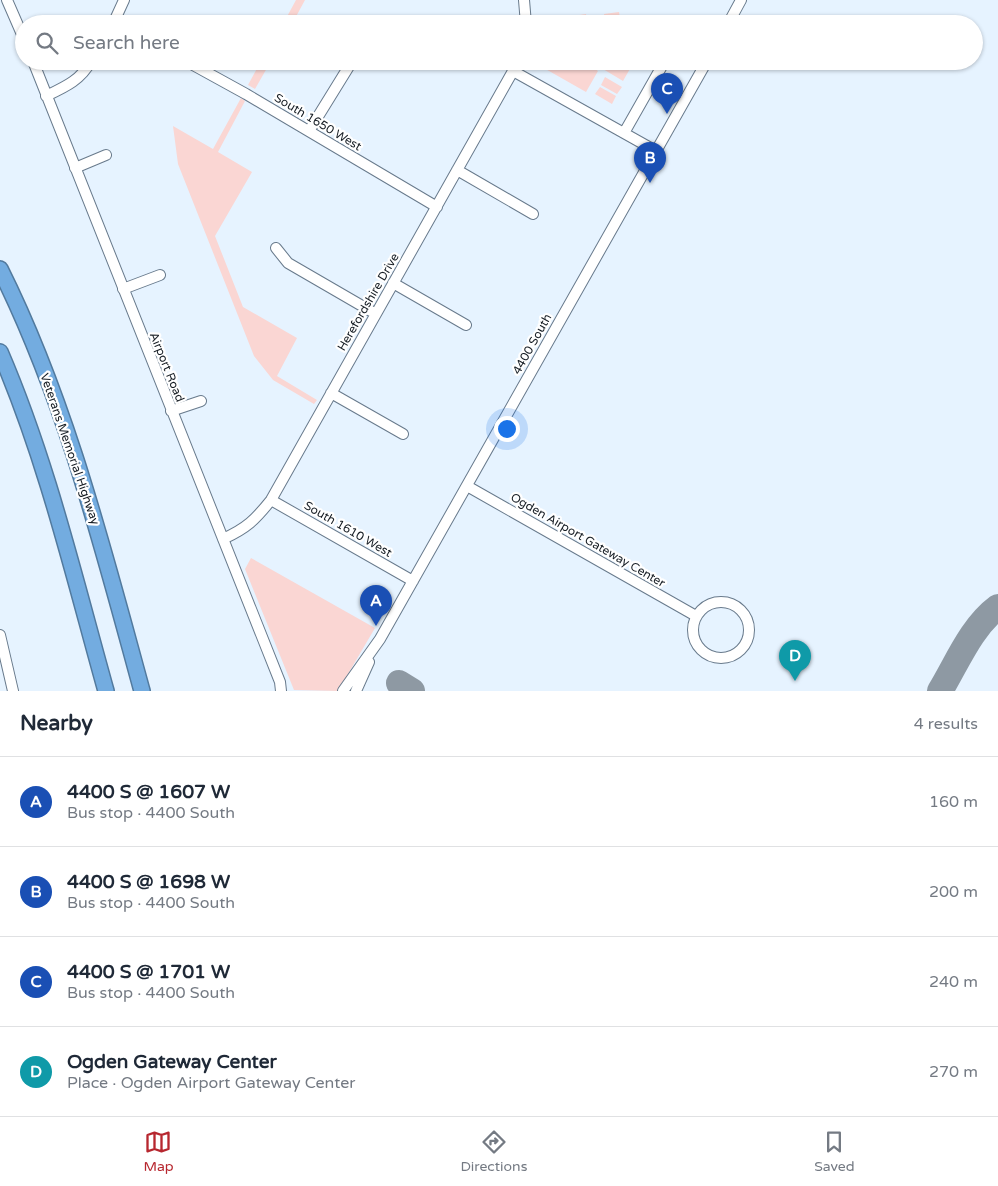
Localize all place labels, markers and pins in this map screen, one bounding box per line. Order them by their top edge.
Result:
pin: C [651,73,683,114]
pin: B [634,142,666,183]
pin: A [360,585,392,626]
pin: D [779,640,811,681]

